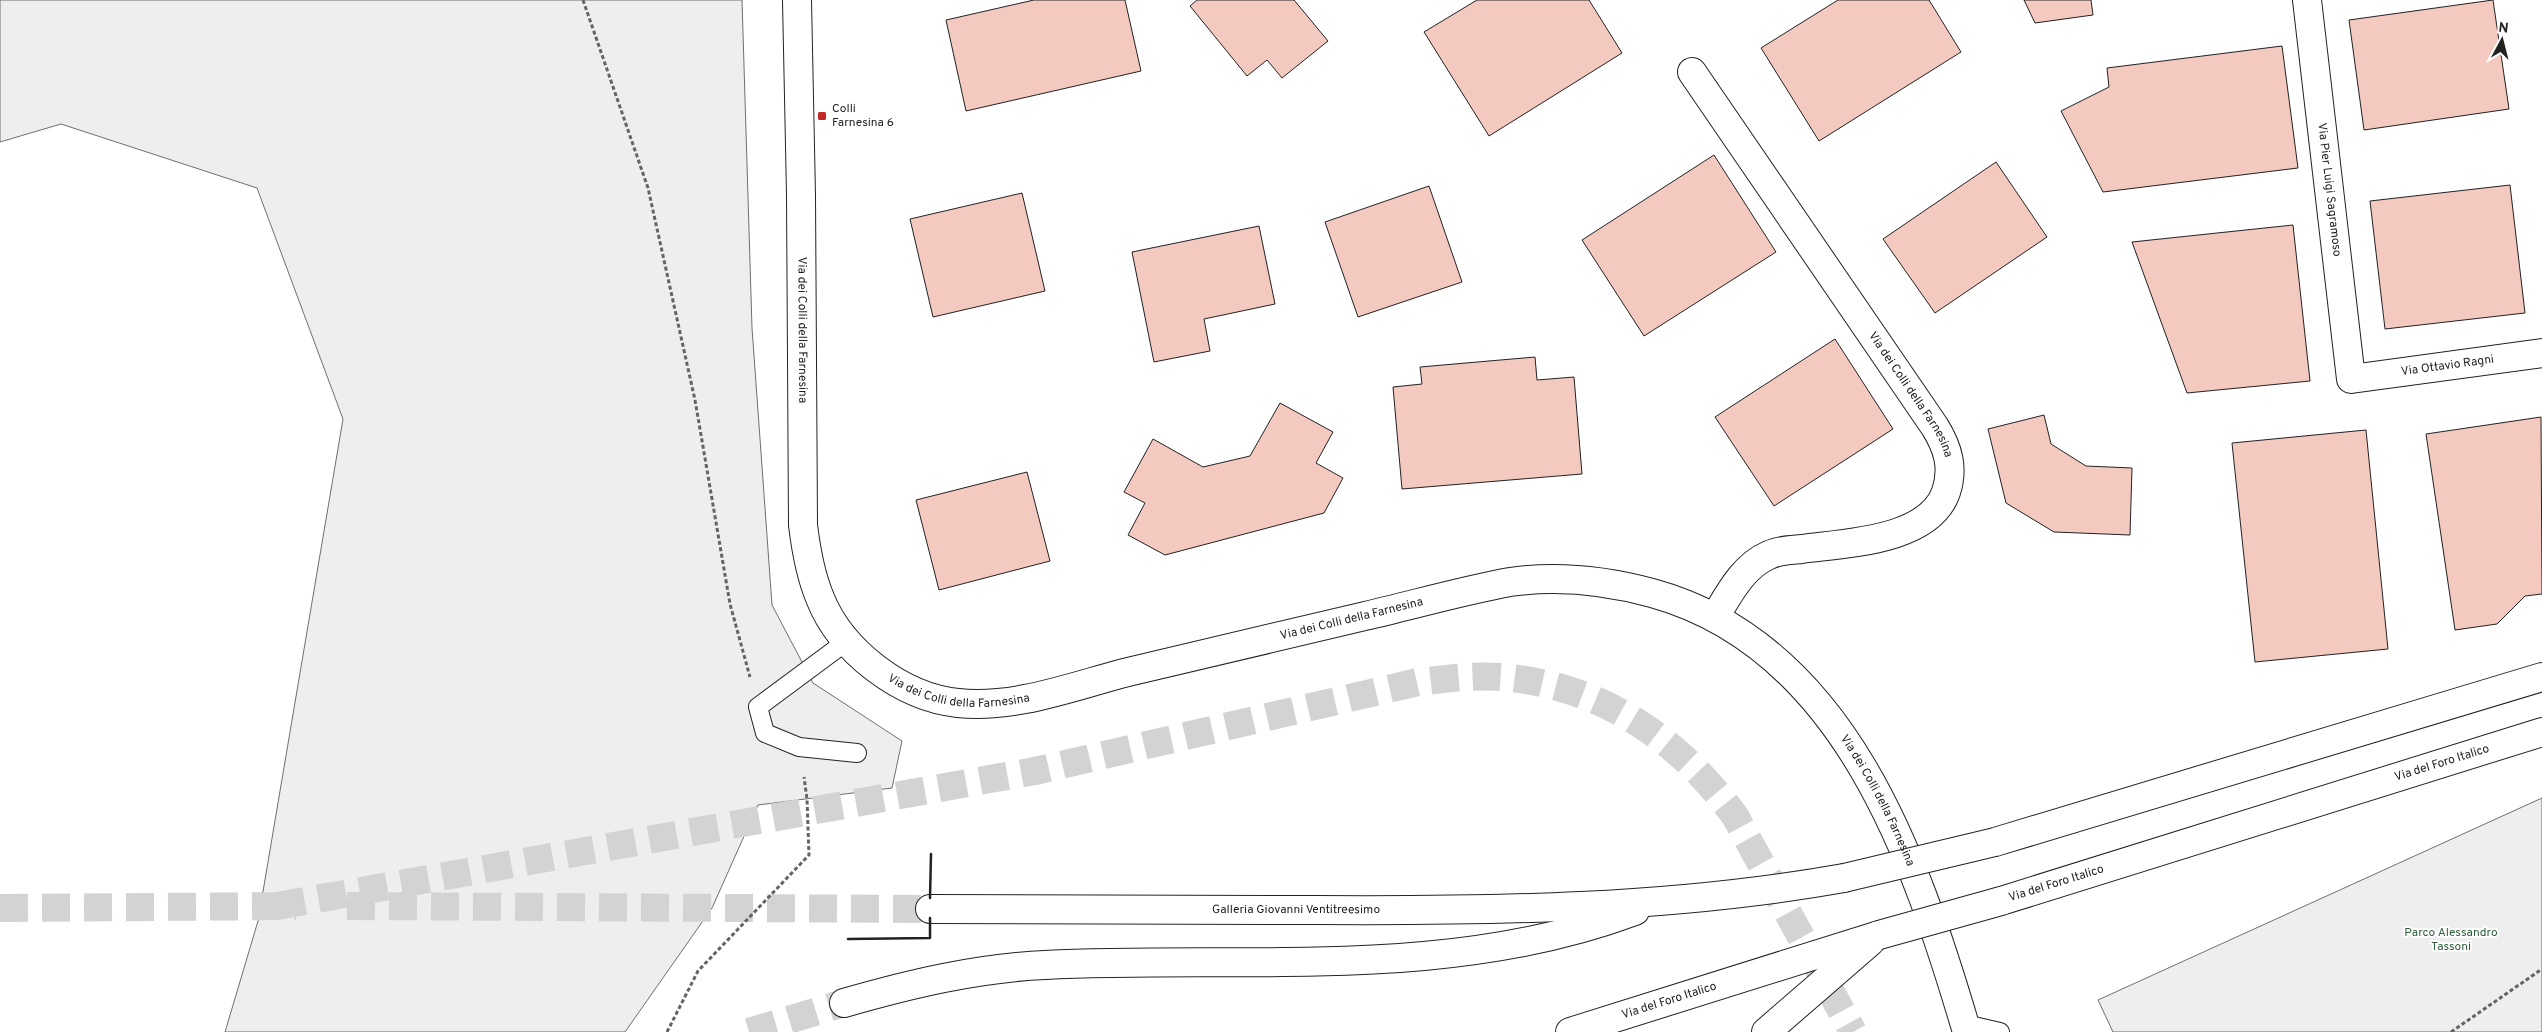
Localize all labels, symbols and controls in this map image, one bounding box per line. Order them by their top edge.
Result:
north arrow [2477,15,2527,65]
text: N [2497,20,2509,38]
place label: Colli Farnesina 6 [832,101,894,131]
marker: Colli Farnesina 6 [816,110,828,122]
street label: Via Pier Luigi Sagramoso [2313,122,2345,258]
street label: Via dei Colli della Farnesina [793,257,810,403]
street label: Via dei Colli della Farnesina [1864,329,1956,459]
street label: Via Ottavio Ragni [2400,352,2495,380]
street label: Via dei Colli della Farnesina [1279,594,1425,644]
street label: Via dei Colli della Farnesina [884,671,1031,712]
street label: Via dei Colli della Farnesina [1836,732,1918,869]
street label: Via del Foro Italico [2392,741,2492,786]
street label: Via del Foro Italico [2007,861,2106,906]
street label: Galleria Giovanni Ventitreesimo [1212,902,1380,918]
park label: Parco Alessandro Tassoni [2404,925,2498,955]
street label: Via del Foro Italico [1620,978,1719,1023]

